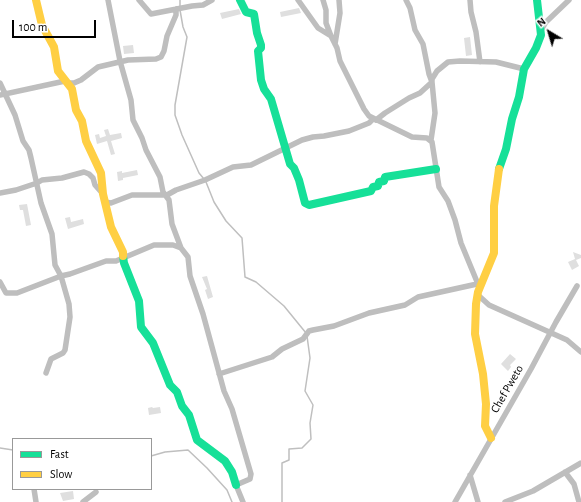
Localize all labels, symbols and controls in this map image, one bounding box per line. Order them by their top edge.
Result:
scale bar [14,12,98,38]
north arrow [529,12,569,52]
text: N [535,15,548,29]
text: 100 m [19,21,47,33]
street label: Chef Pweto [488,363,526,415]
legend [12,438,152,490]
text: Fast [50,448,69,460]
text: Slow [50,468,72,480]

